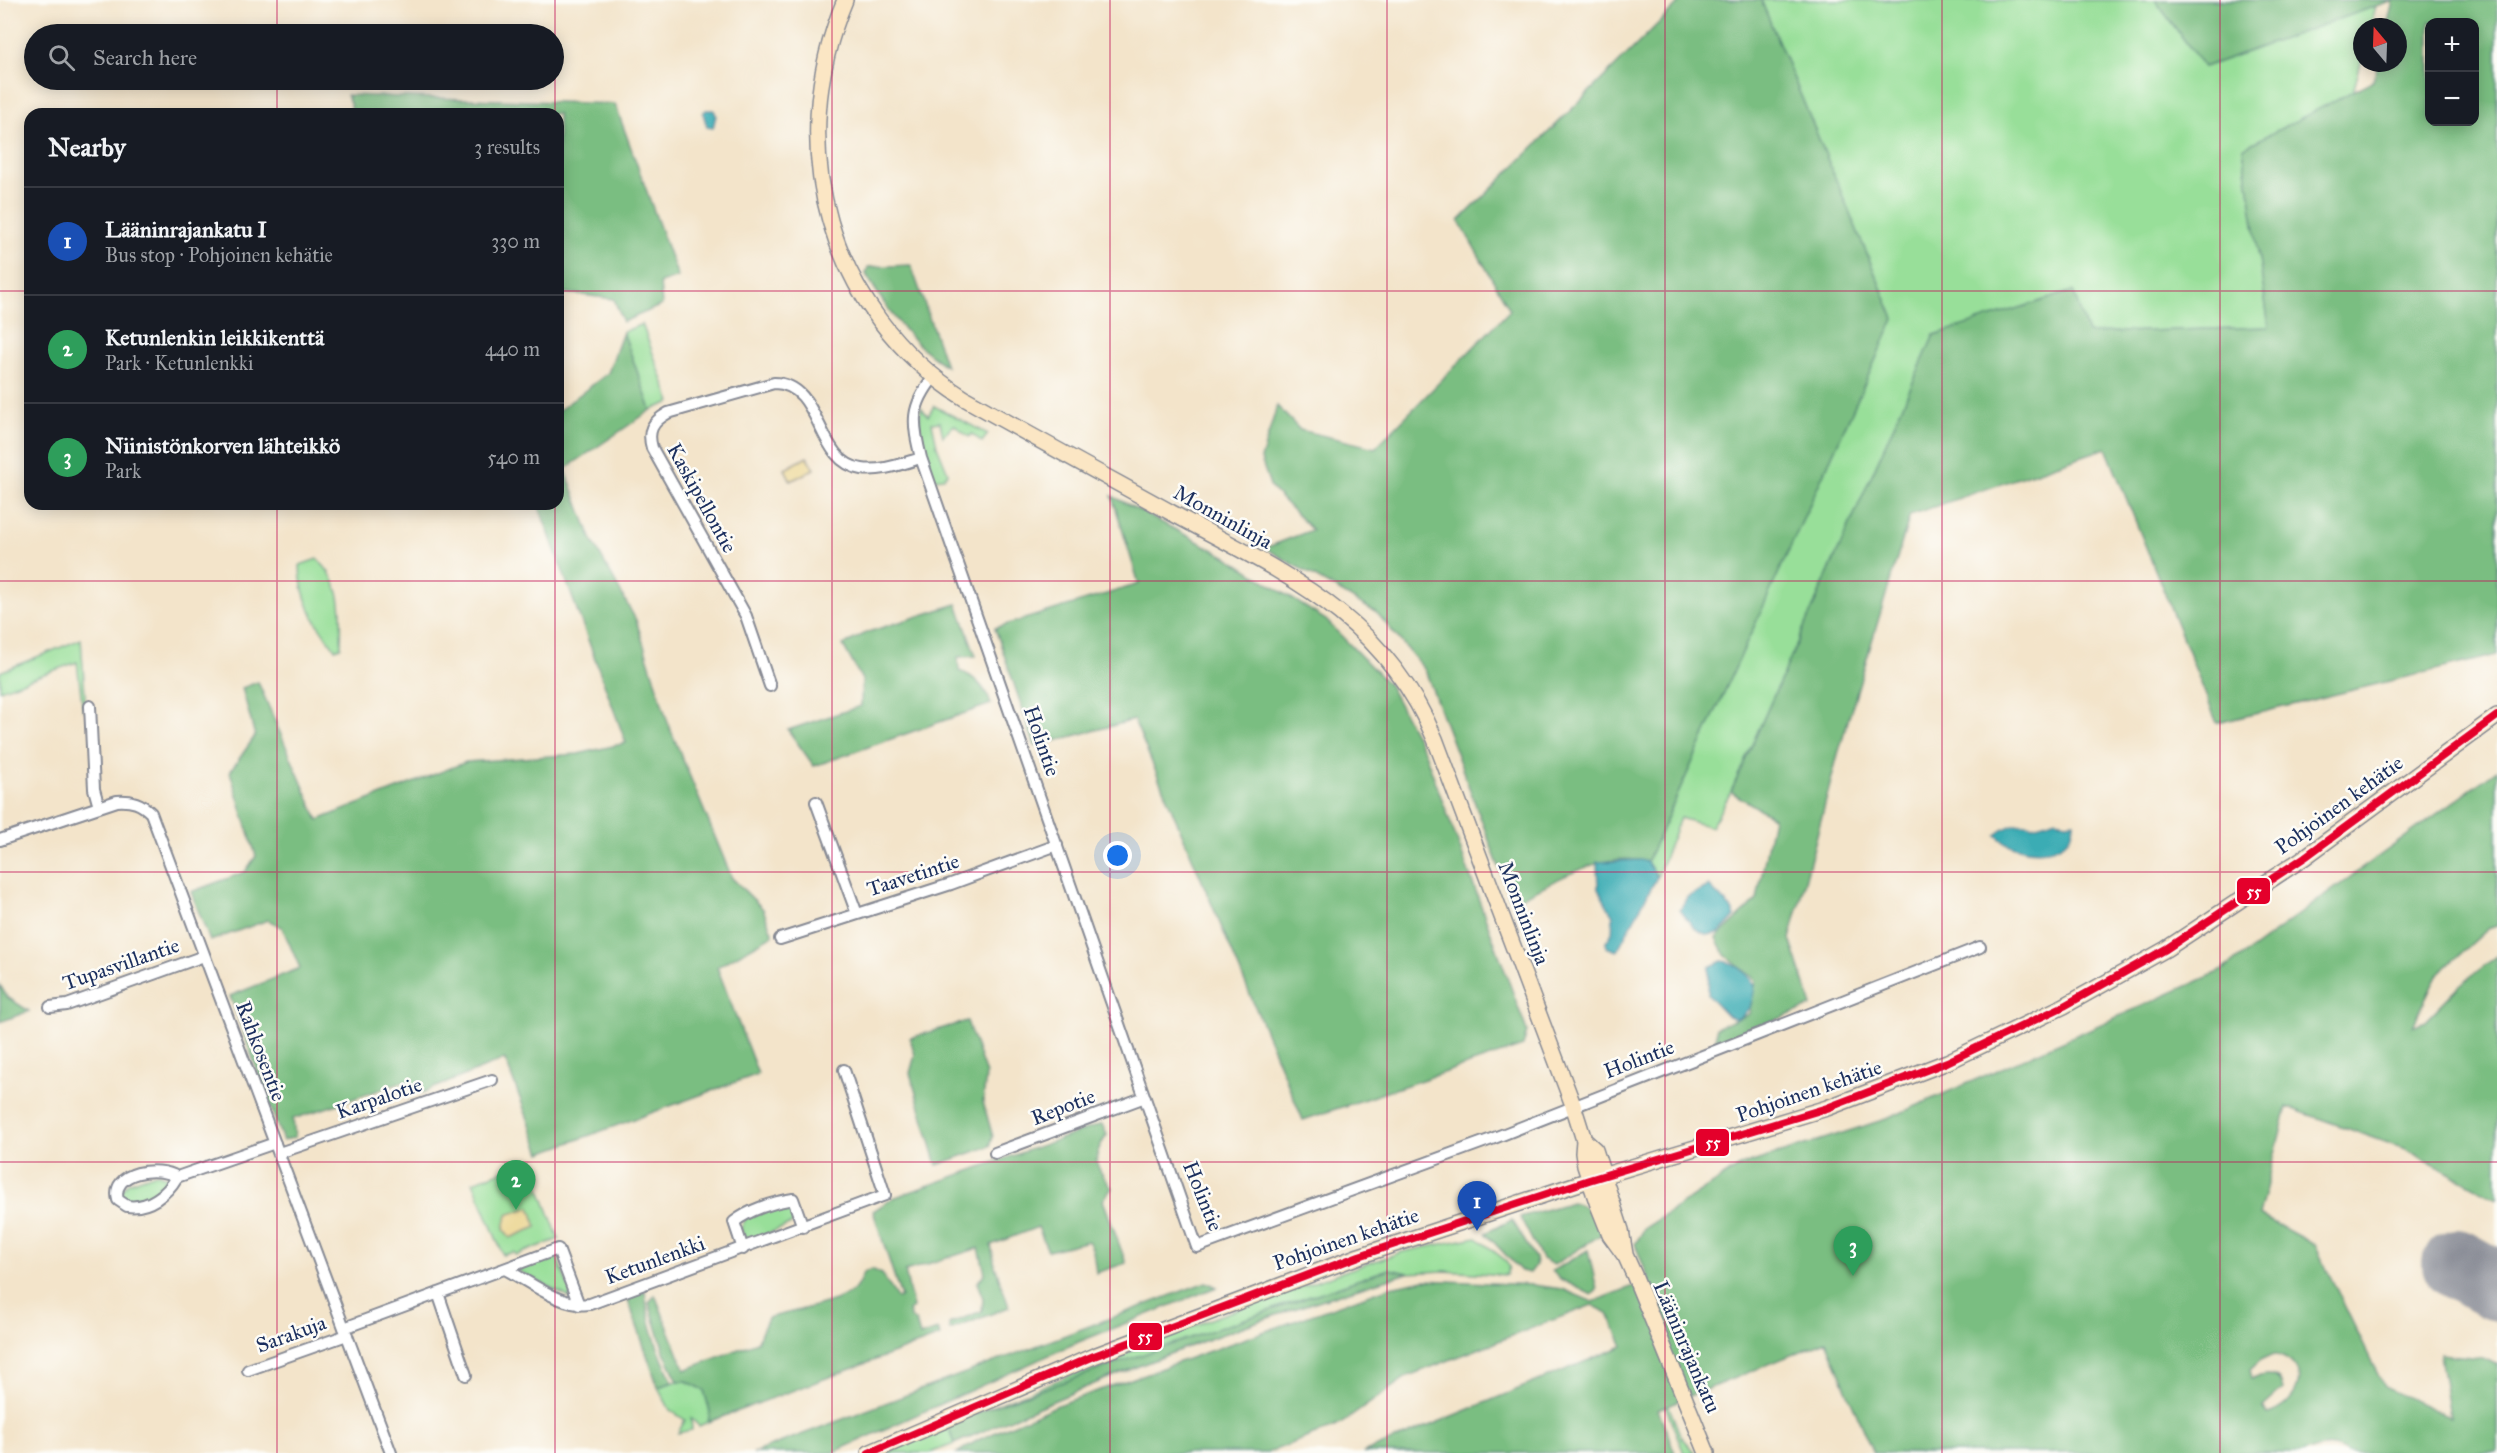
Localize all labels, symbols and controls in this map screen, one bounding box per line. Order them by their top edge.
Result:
north arrow [2353,18,2407,72]
map controls [2425,18,2479,126]
button: + [2425,18,2479,72]
search box [24,24,564,90]
icon: search [45,41,78,74]
text: Search here [93,44,197,71]
button: − [2425,72,2479,126]
text: Nearby [48,131,126,163]
text: 3 results [474,135,540,159]
text: Lääninrajankatu I [105,216,267,243]
text: 1 [64,229,71,253]
text: 330 m [491,229,540,253]
text: Bus stop · Pohjoinen kehätie [105,243,333,267]
text: Ketunlenkin leikkikenttä [105,324,324,351]
text: 2 [63,337,72,361]
text: 440 m [485,337,540,361]
text: Park · Ketunlenkki [105,351,254,375]
text: Niinistönkorven lähteikkö [105,432,340,459]
street label: Kaskipellontie [661,439,743,558]
text: 3 [64,445,72,469]
text: 540 m [487,445,540,469]
text: Park [105,459,141,483]
street label: Monninlinja [1169,479,1277,555]
street label: Holintie [1018,702,1066,780]
street label: Pohjoinen kehätie [2270,750,2408,860]
your location [1103,841,1132,870]
street label: Taavetintie [864,848,963,902]
street label: Monninlinja [1492,858,1556,969]
line badge: 55 [2236,877,2271,905]
text: 55 [2247,882,2262,901]
street label: Tupasvillantie [59,932,183,996]
street label: Rahkosentie [230,997,292,1105]
street label: Holintie [1600,1034,1678,1084]
street label: Pohjoinen kehätie [1733,1054,1885,1128]
street label: Karpalotie [333,1071,426,1125]
street label: Repotie [1027,1083,1099,1131]
line badge: 55 [1695,1128,1730,1157]
text: 55 [1706,1133,1721,1152]
street label: Holintie [1177,1157,1229,1235]
pin: 2 [496,1160,536,1210]
pin: 1 [1458,1182,1496,1231]
street label: Pohjoinen kehätie [1270,1202,1422,1276]
pin: 3 [1834,1226,1872,1276]
street label: Ketunlenkki [601,1230,709,1290]
street label: Lääninrajankatu [1647,1277,1727,1417]
street label: Sarakuja [252,1309,330,1359]
line badge: 55 [1128,1322,1163,1351]
text: 55 [1138,1327,1153,1346]

